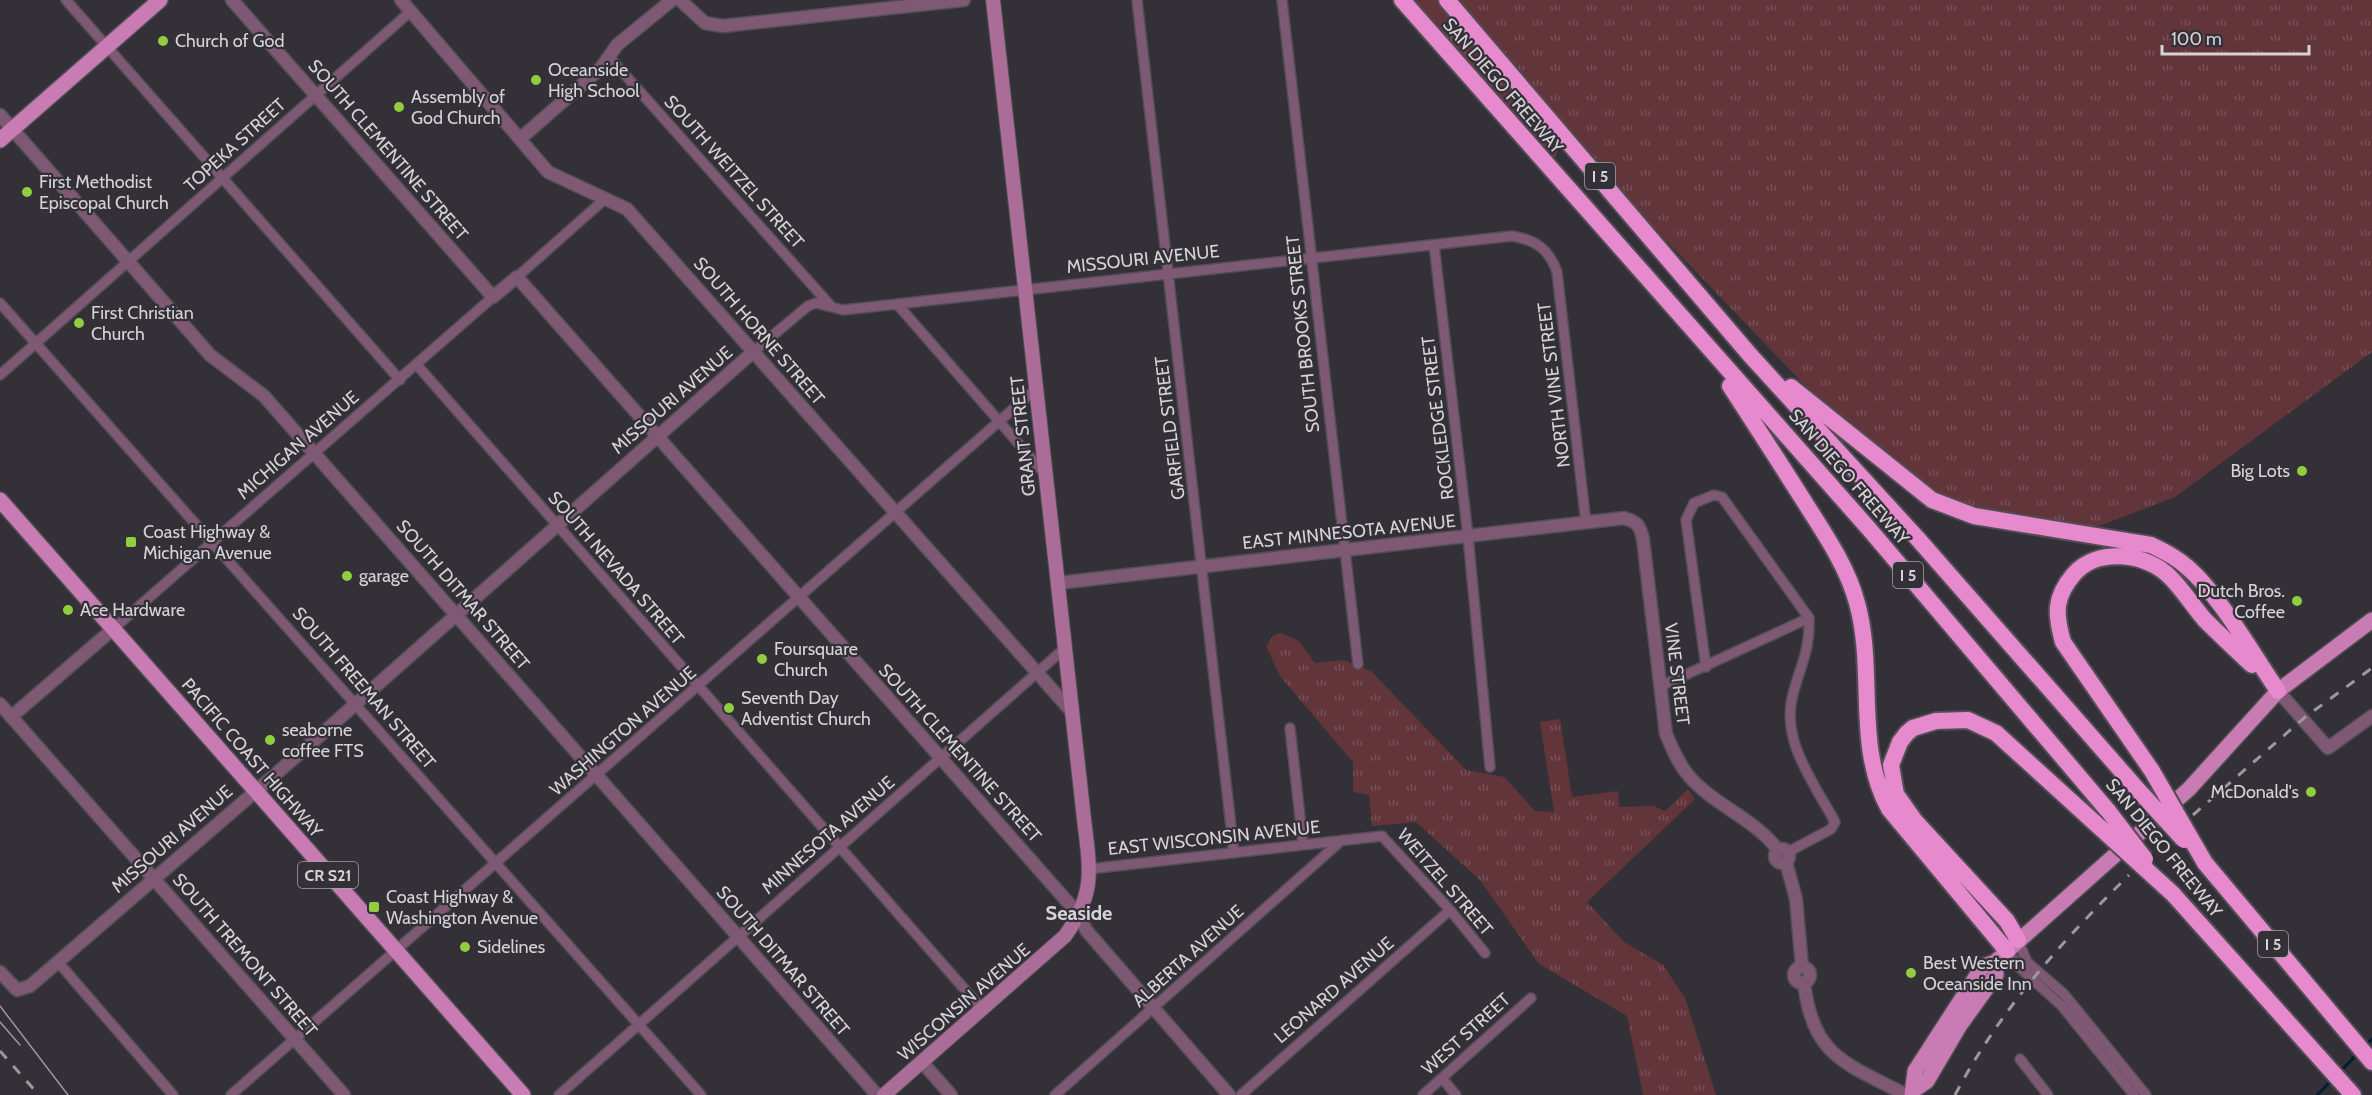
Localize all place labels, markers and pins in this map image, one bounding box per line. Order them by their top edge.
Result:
place label: Church of God [175,30,284,52]
marker: Church of God [156,34,170,48]
place label: Oceanside High School [548,59,640,102]
marker: Oceanside High School [529,73,543,87]
place label: Assembly of God Church [411,86,505,129]
marker: Assembly of God Church [392,100,406,114]
place label: First Methodist Episcopal Church [39,171,169,214]
marker: First Methodist Episcopal Church [20,185,34,199]
place label: First Christian Church [91,302,194,345]
marker: First Christian Church [72,316,86,330]
place label: Big Lots [2230,460,2290,482]
marker: Big Lots [2295,464,2309,478]
place label: Coast Highway & Michigan Avenue [143,521,272,564]
marker: Coast Highway & Michigan Avenue [124,535,138,549]
place label: garage [359,565,409,587]
marker: garage [340,569,354,583]
place label: Dutch Bros. Coffee [2197,580,2285,623]
marker: Dutch Bros. Coffee [2290,594,2304,608]
place label: Ace Hardware [80,599,185,621]
marker: Ace Hardware [61,603,75,617]
place label: Foursquare Church [774,638,858,681]
marker: Foursquare Church [755,652,769,666]
place label: Seventh Day Adventist Church [741,687,871,730]
marker: Seventh Day Adventist Church [722,701,736,715]
place label: seaborne coffee FTS [282,719,364,762]
marker: seaborne coffee FTS [263,733,277,747]
place label: McDonald's [2211,781,2299,803]
marker: McDonald's [2304,785,2318,799]
place label: Coast Highway & Washington Avenue [386,886,538,929]
marker: Coast Highway & Washington Avenue [367,900,381,914]
place label: Sidelines [477,936,545,958]
marker: Sidelines [458,940,472,954]
place label: Best Western Oceanside Inn [1923,952,2032,995]
marker: Best Western Oceanside Inn [1904,966,1918,980]

